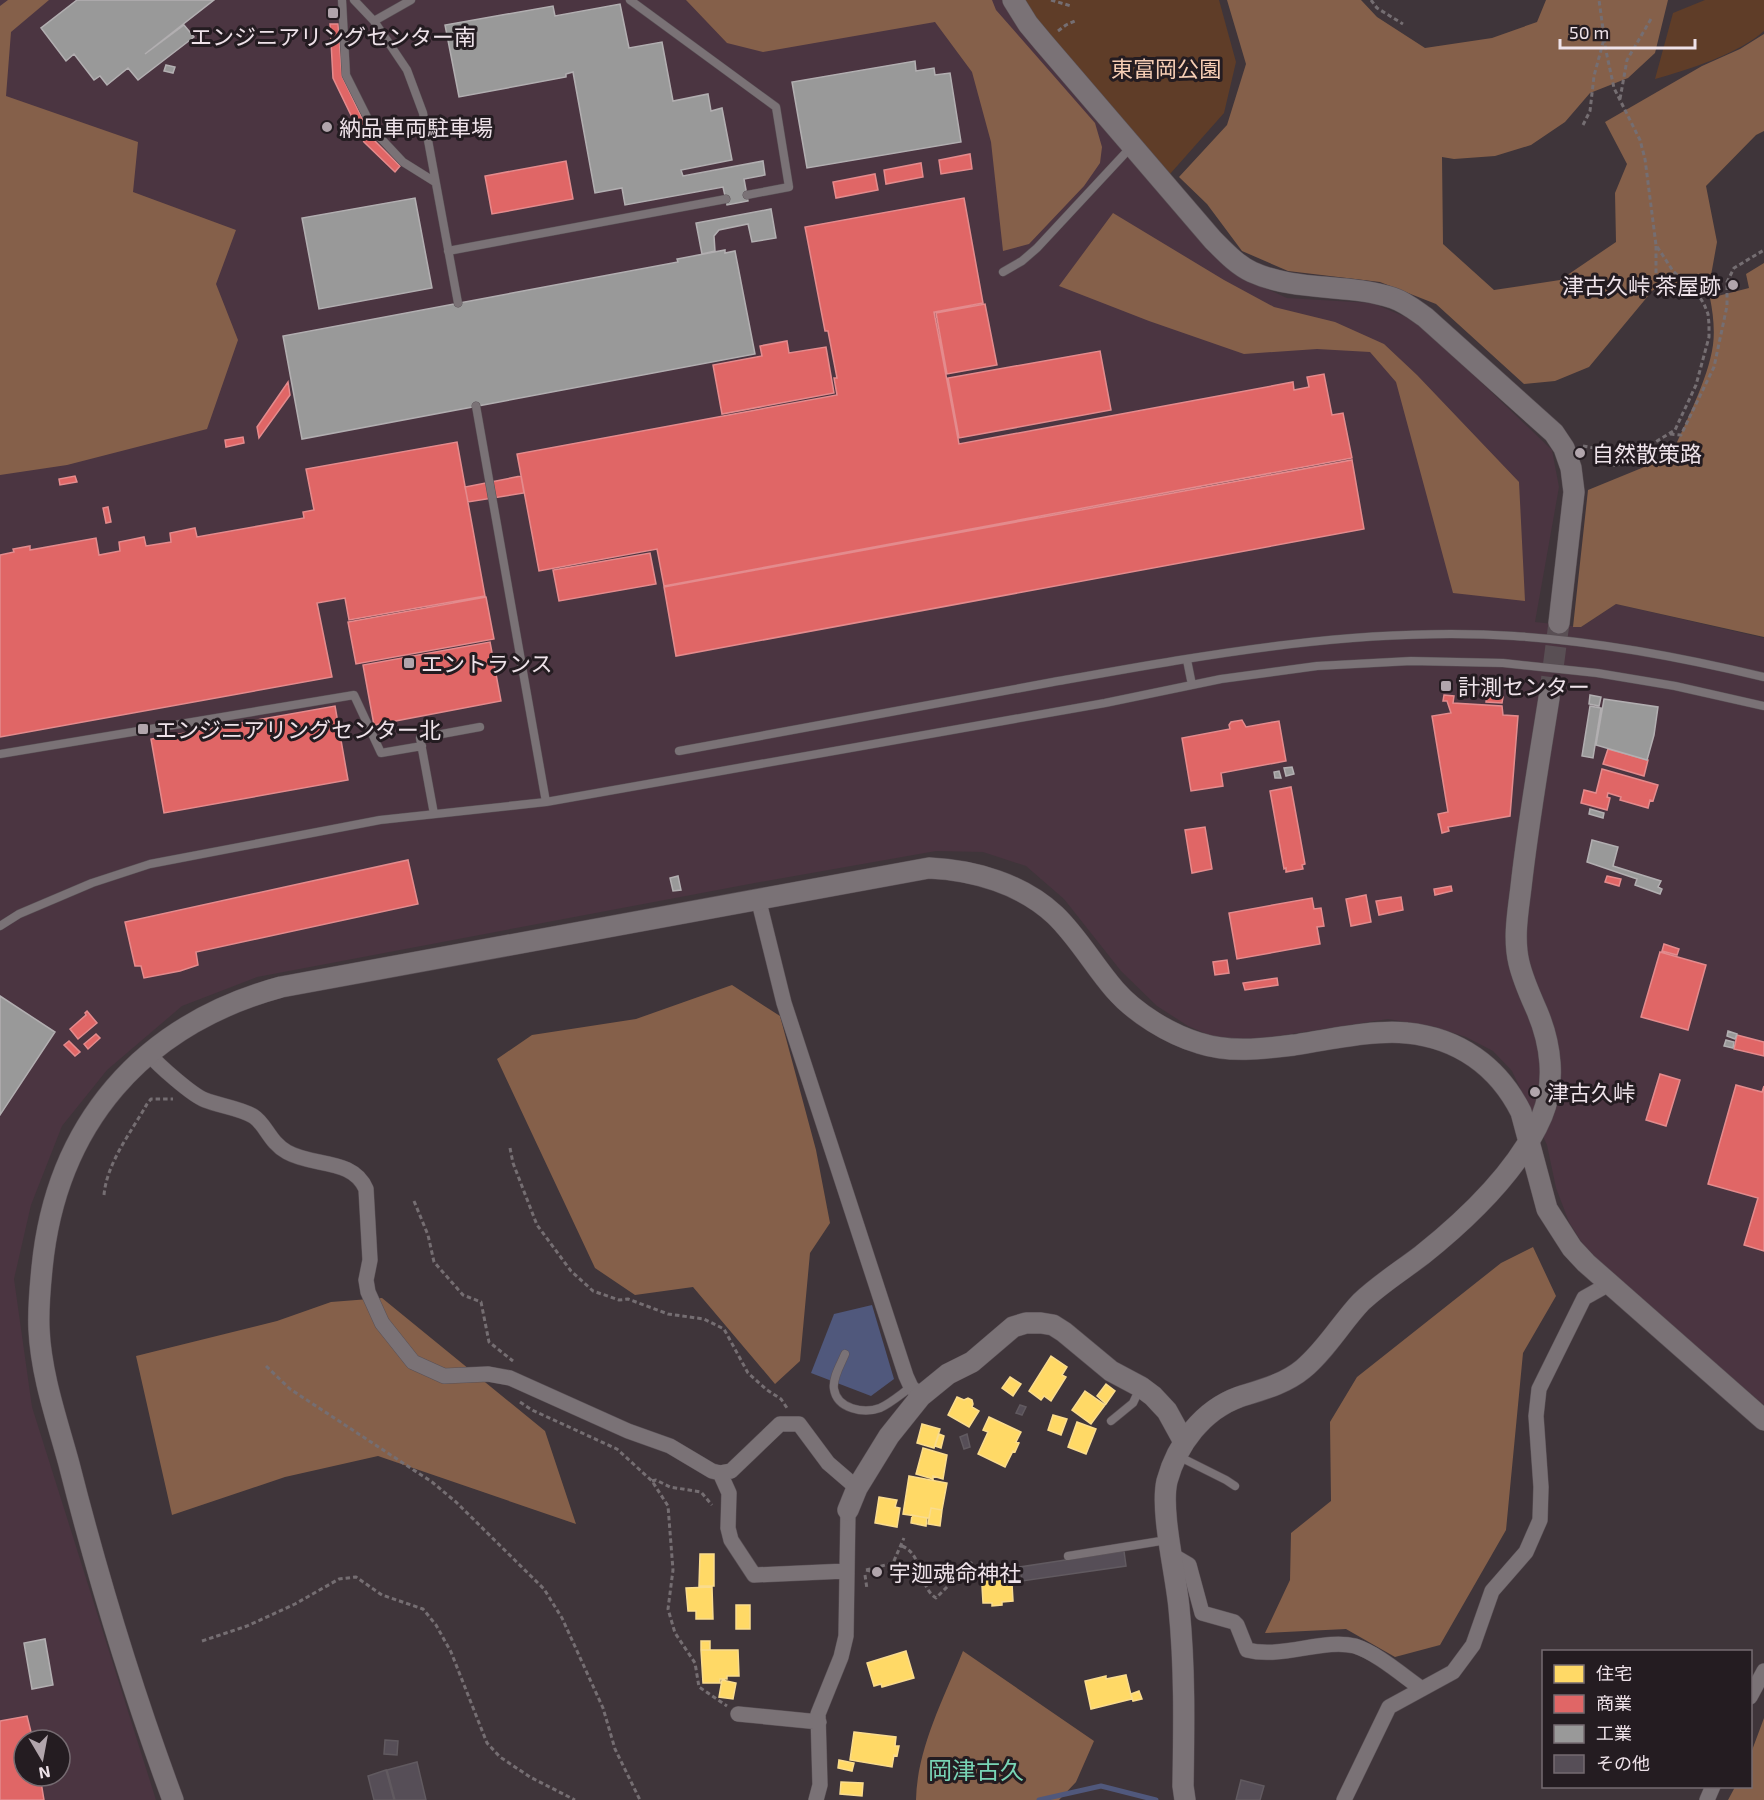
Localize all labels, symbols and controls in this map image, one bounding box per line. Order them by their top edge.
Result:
marker: エンジニアリングセンター南 [326,6,340,20]
scale bar [1560,12,1695,50]
text: 50 m [1569,21,1609,43]
place label: エンジニアリングセンター南 [190,23,476,49]
park label: 東富岡公園 [1111,55,1221,81]
place label: 納品車両駐車場 [339,114,493,140]
marker: 納品車両駐車場 [320,120,334,134]
place label: 津古久峠 茶屋跡 [1562,272,1721,298]
marker: 津古久峠 茶屋跡 [1726,278,1740,292]
place label: 自然散策路 [1592,440,1702,466]
marker: 自然散策路 [1573,446,1587,460]
place label: エントランス [421,650,553,676]
marker: エントランス [402,656,416,670]
place label: 計測センター [1458,673,1590,699]
marker: 計測センター [1439,679,1453,693]
place label: エンジニアリングセンター北 [155,716,441,742]
marker: エンジニアリングセンター北 [136,722,150,736]
place label: 津古久峠 [1547,1079,1635,1105]
marker: 津古久峠 [1528,1085,1542,1099]
place label: 宇迦魂命神社 [889,1559,1021,1585]
marker: 宇迦魂命神社 [870,1565,884,1579]
legend [1542,1650,1752,1788]
text: 住宅 [1596,1662,1632,1684]
text: 商業 [1596,1692,1632,1714]
text: 工業 [1596,1722,1632,1744]
north arrow [12,1728,72,1788]
text: その他 [1596,1752,1650,1774]
district label: 岡津古久 [928,1755,1024,1784]
text: N [37,1763,52,1784]

